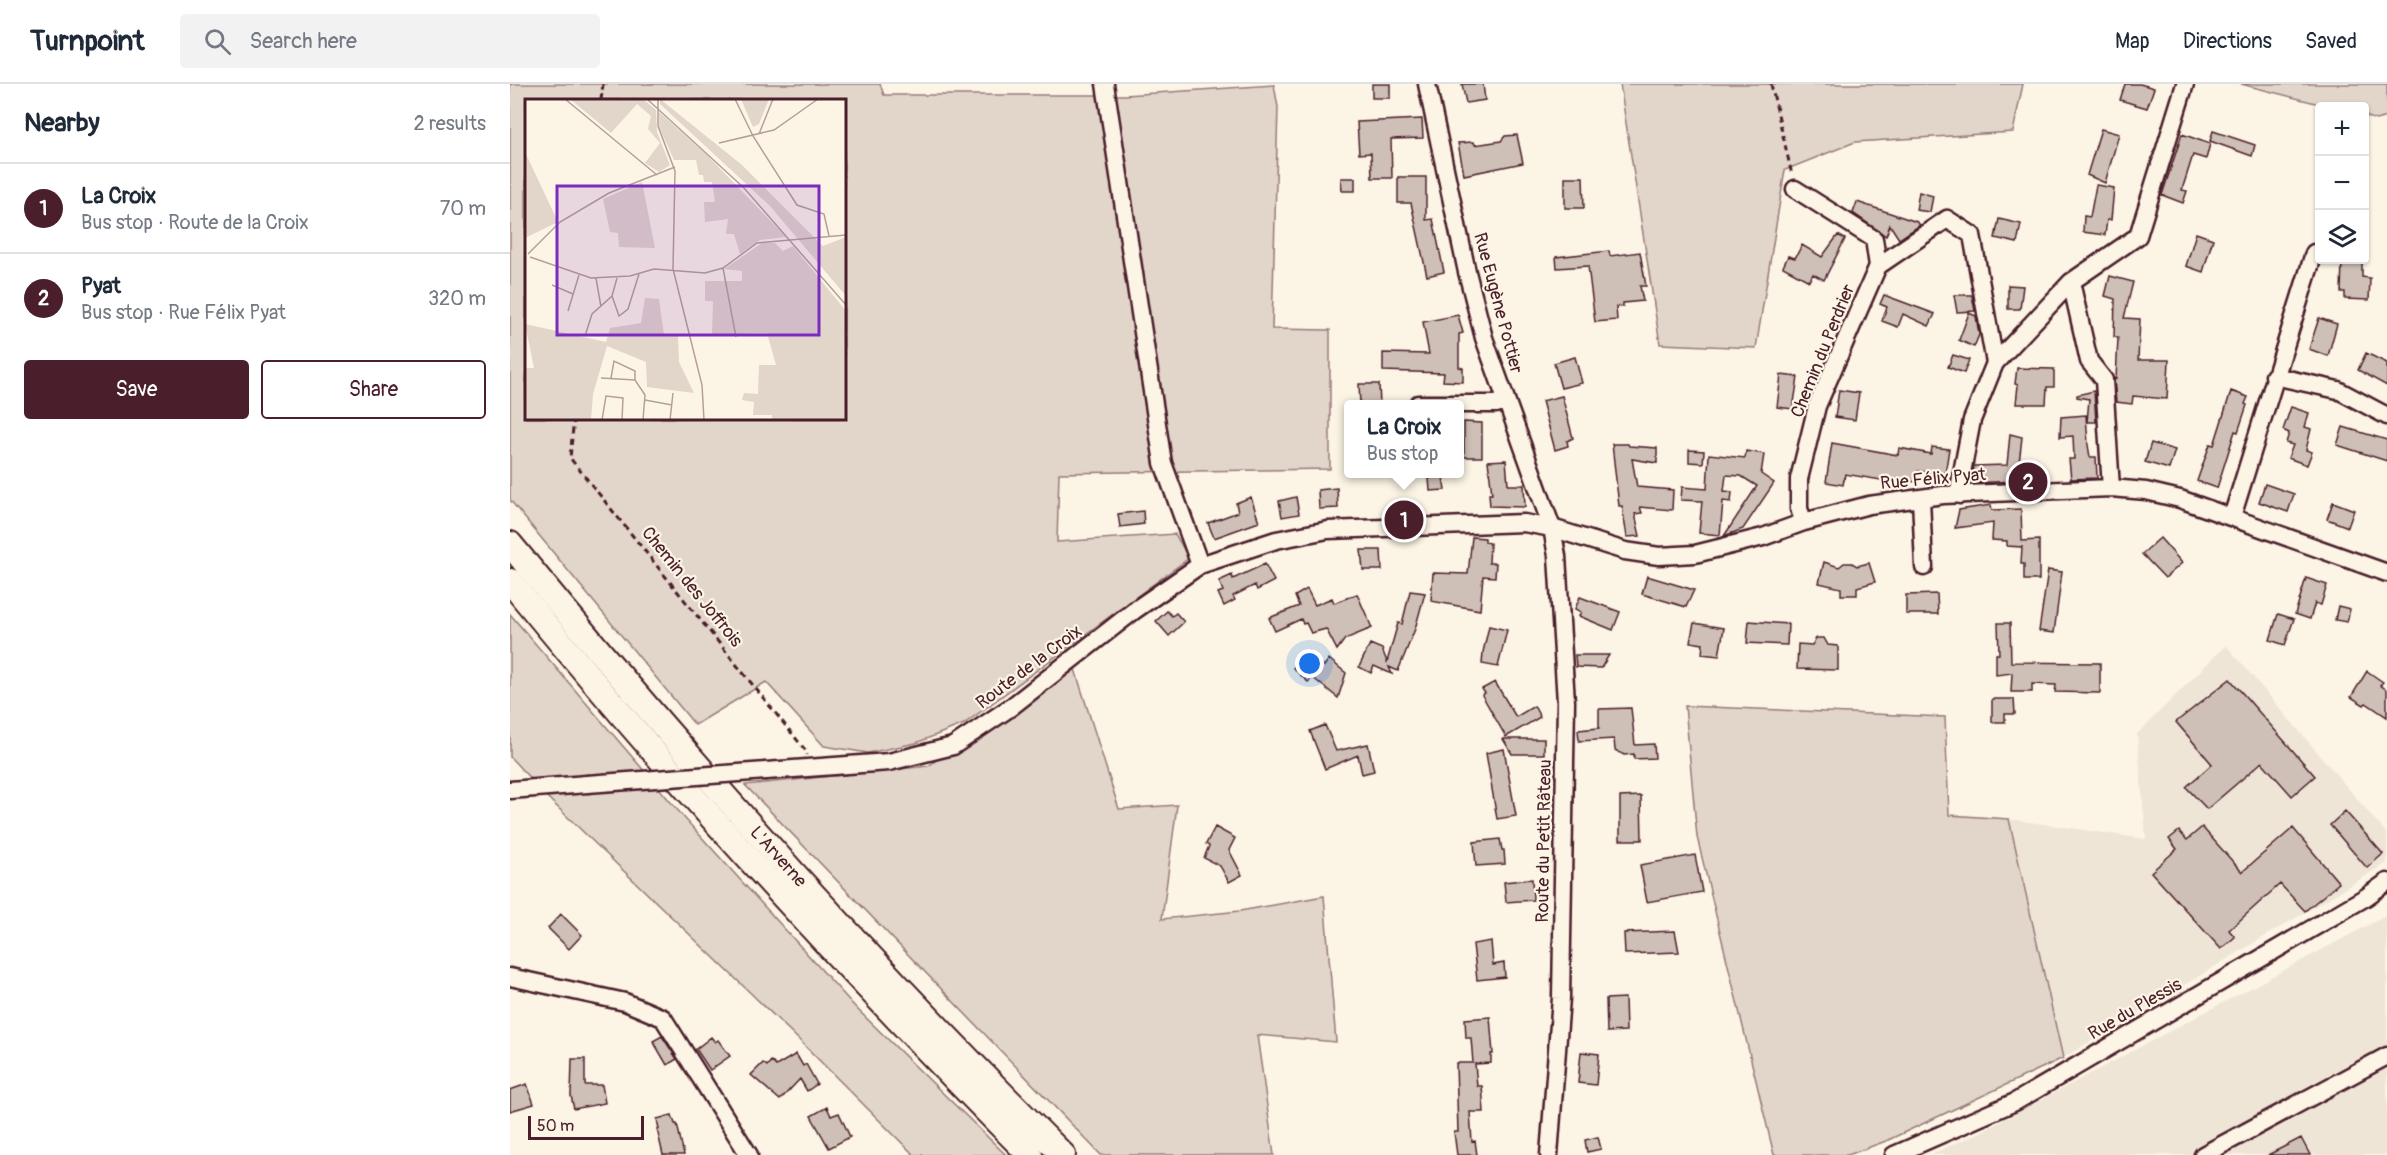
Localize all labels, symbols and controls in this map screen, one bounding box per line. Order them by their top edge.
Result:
search box [180,14,600,68]
text: Turnpoint [30,24,144,59]
icon: search [201,25,234,58]
text: Search here [249,27,357,55]
text: Map [2115,28,2150,55]
text: Directions [2183,28,2272,55]
text: Saved [2305,28,2357,55]
inset map [525,99,846,420]
map controls [2315,102,2369,264]
button: + [2315,102,2369,156]
text: Nearby [24,107,100,139]
text: 2 results [414,111,486,136]
button: − [2315,156,2369,210]
text: La Croix [81,182,156,210]
text: 1 [40,196,47,221]
text: 70 m [440,196,486,221]
text: Bus stop · Route de la Croix [81,210,309,235]
button: layers [2315,210,2369,264]
street label: Rue Eugène Pottier [1468,230,1528,377]
text: Pyat [81,272,121,300]
street label: Chemin du Perdrier [1786,280,1860,421]
text: 2 [38,286,49,311]
text: 320 m [428,286,486,311]
text: Bus stop · Rue Félix Pyat [81,300,286,325]
button: Save [24,360,249,419]
button: Share [261,360,486,419]
popup [1344,400,1464,478]
text: La Croix [1366,413,1442,441]
text: Bus stop [1366,441,1438,466]
pin: 2 [2008,460,2048,504]
street label: Rue Félix Pyat [1879,463,1987,495]
pin: 1 [1384,498,1424,542]
street label: Chemin des Joffrois [636,522,748,652]
street label: Route de la Croix [972,620,1086,714]
your location [1295,649,1324,678]
street label: Route du Petit Râteau [1531,759,1557,923]
street label: L'Arverne [745,821,812,892]
street label: Rue du Plessis [2084,973,2186,1045]
scale bar [528,1113,644,1140]
text: 50 m [537,1116,574,1136]

